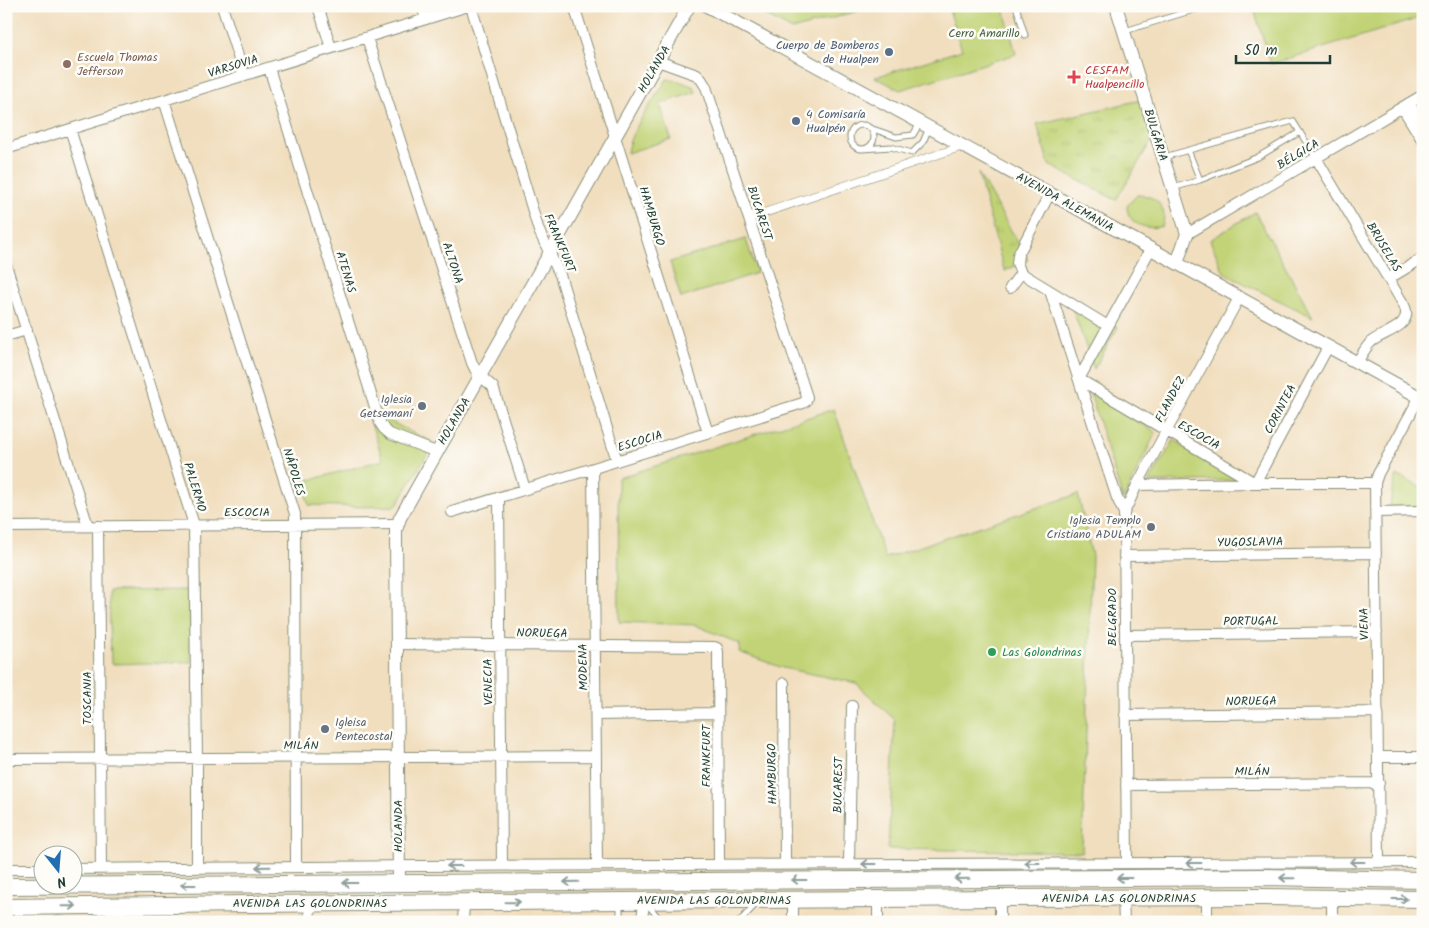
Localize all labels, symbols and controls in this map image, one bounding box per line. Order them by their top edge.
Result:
park label: Cerro Amarillo [948,24,1020,43]
scale bar [1236,32,1330,64]
place label: Cuerpo de Bomberos de Hualpen [776,36,879,69]
text: 50 m [1244,39,1278,63]
street label: HOLANDA [633,42,676,97]
marker: Cuerpo de Bomberos de Hualpen [883,46,895,58]
place label: Escuela Thomas Jefferson [77,48,158,81]
street label: VARSOVIA [206,50,261,83]
marker: Escuela Thomas Jefferson [61,58,73,70]
place label: CESFAM Hualpencillo [1085,61,1144,94]
marker: CESFAM Hualpencillo [1067,70,1081,84]
place label: 4 Comisaría Hualpén [806,105,866,138]
street label: BULGARIA [1139,107,1173,164]
marker: 4 Comisaría Hualpén [790,115,802,127]
street label: BÉLGICA [1273,134,1323,175]
street label: AVENIDA ALEMANIA [1012,168,1117,237]
street label: HAMBURGO [633,184,670,249]
street label: BUCAREST [742,184,778,244]
street label: FRANKFURT [539,211,581,277]
street label: BRUSELAS [1361,219,1406,276]
street label: ALTONA [437,240,468,287]
street label: ATENAS [330,249,361,296]
street label: FLANDEZ [1150,373,1191,426]
street label: CORINTEA [1259,381,1302,438]
place label: Iglesia Getsemaní [360,390,414,423]
street label: HOLANDA [433,394,476,449]
marker: Iglesia Getsemaní [416,400,428,412]
street label: ESCOCIA [1174,416,1223,455]
street label: ESCOCIA [615,426,665,457]
street label: NÁPOLES [277,446,310,499]
street label: PALERMO [178,460,211,515]
street label: ESCOCIA [224,503,270,522]
place label: Iglesia Templo Cristiano ADULAM [1047,511,1142,544]
marker: Iglesia Templo Cristiano ADULAM [1145,521,1157,533]
street label: YUGOSLAVIA [1217,532,1283,553]
street label: BELGRADO [1103,587,1122,646]
street label: VIENA [1355,608,1374,640]
street label: PORTUGAL [1223,612,1279,631]
street label: NORUEGA [516,624,568,643]
street label: MODENA [574,643,593,691]
place label: Las Golondrinas [1002,643,1082,662]
marker: Las Golondrinas [986,646,998,658]
street label: VENECIA [479,658,498,706]
street label: TOSCANIA [78,671,97,725]
street label: NORUEGA [1225,692,1277,711]
place label: Igleisa Pentecostal [335,713,393,746]
marker: Igleisa Pentecostal [319,723,331,735]
street label: FRANKFURT [697,723,716,787]
street label: MILÁN [283,736,319,755]
street label: HAMBURGO [762,743,783,805]
street label: BUCAREST [829,755,849,813]
street label: MILÁN [1234,762,1270,781]
street label: HOLANDA [389,800,408,852]
north arrow [32,846,82,896]
one-way arrow [1349,857,1365,867]
one-way arrow [1024,858,1040,868]
one-way arrow [1186,858,1202,868]
one-way arrow [861,859,878,869]
one-way arrow [446,861,462,871]
one-way arrow [255,862,271,872]
text: N [54,870,69,893]
one-way arrow [1116,873,1132,883]
one-way arrow [1279,873,1295,883]
one-way arrow [954,874,970,884]
one-way arrow [791,876,807,885]
one-way arrow [563,877,580,887]
one-way arrow [343,878,359,888]
one-way arrow [180,880,196,890]
street label: AVENIDA LAS GOLONDRINAS [1042,889,1197,908]
street label: AVENIDA LAS GOLONDRINAS [637,891,792,910]
street label: AVENIDA LAS GOLONDRINAS [233,894,388,913]
one-way arrow [1392,894,1408,904]
one-way arrow [504,897,521,907]
one-way arrow [60,901,76,911]

